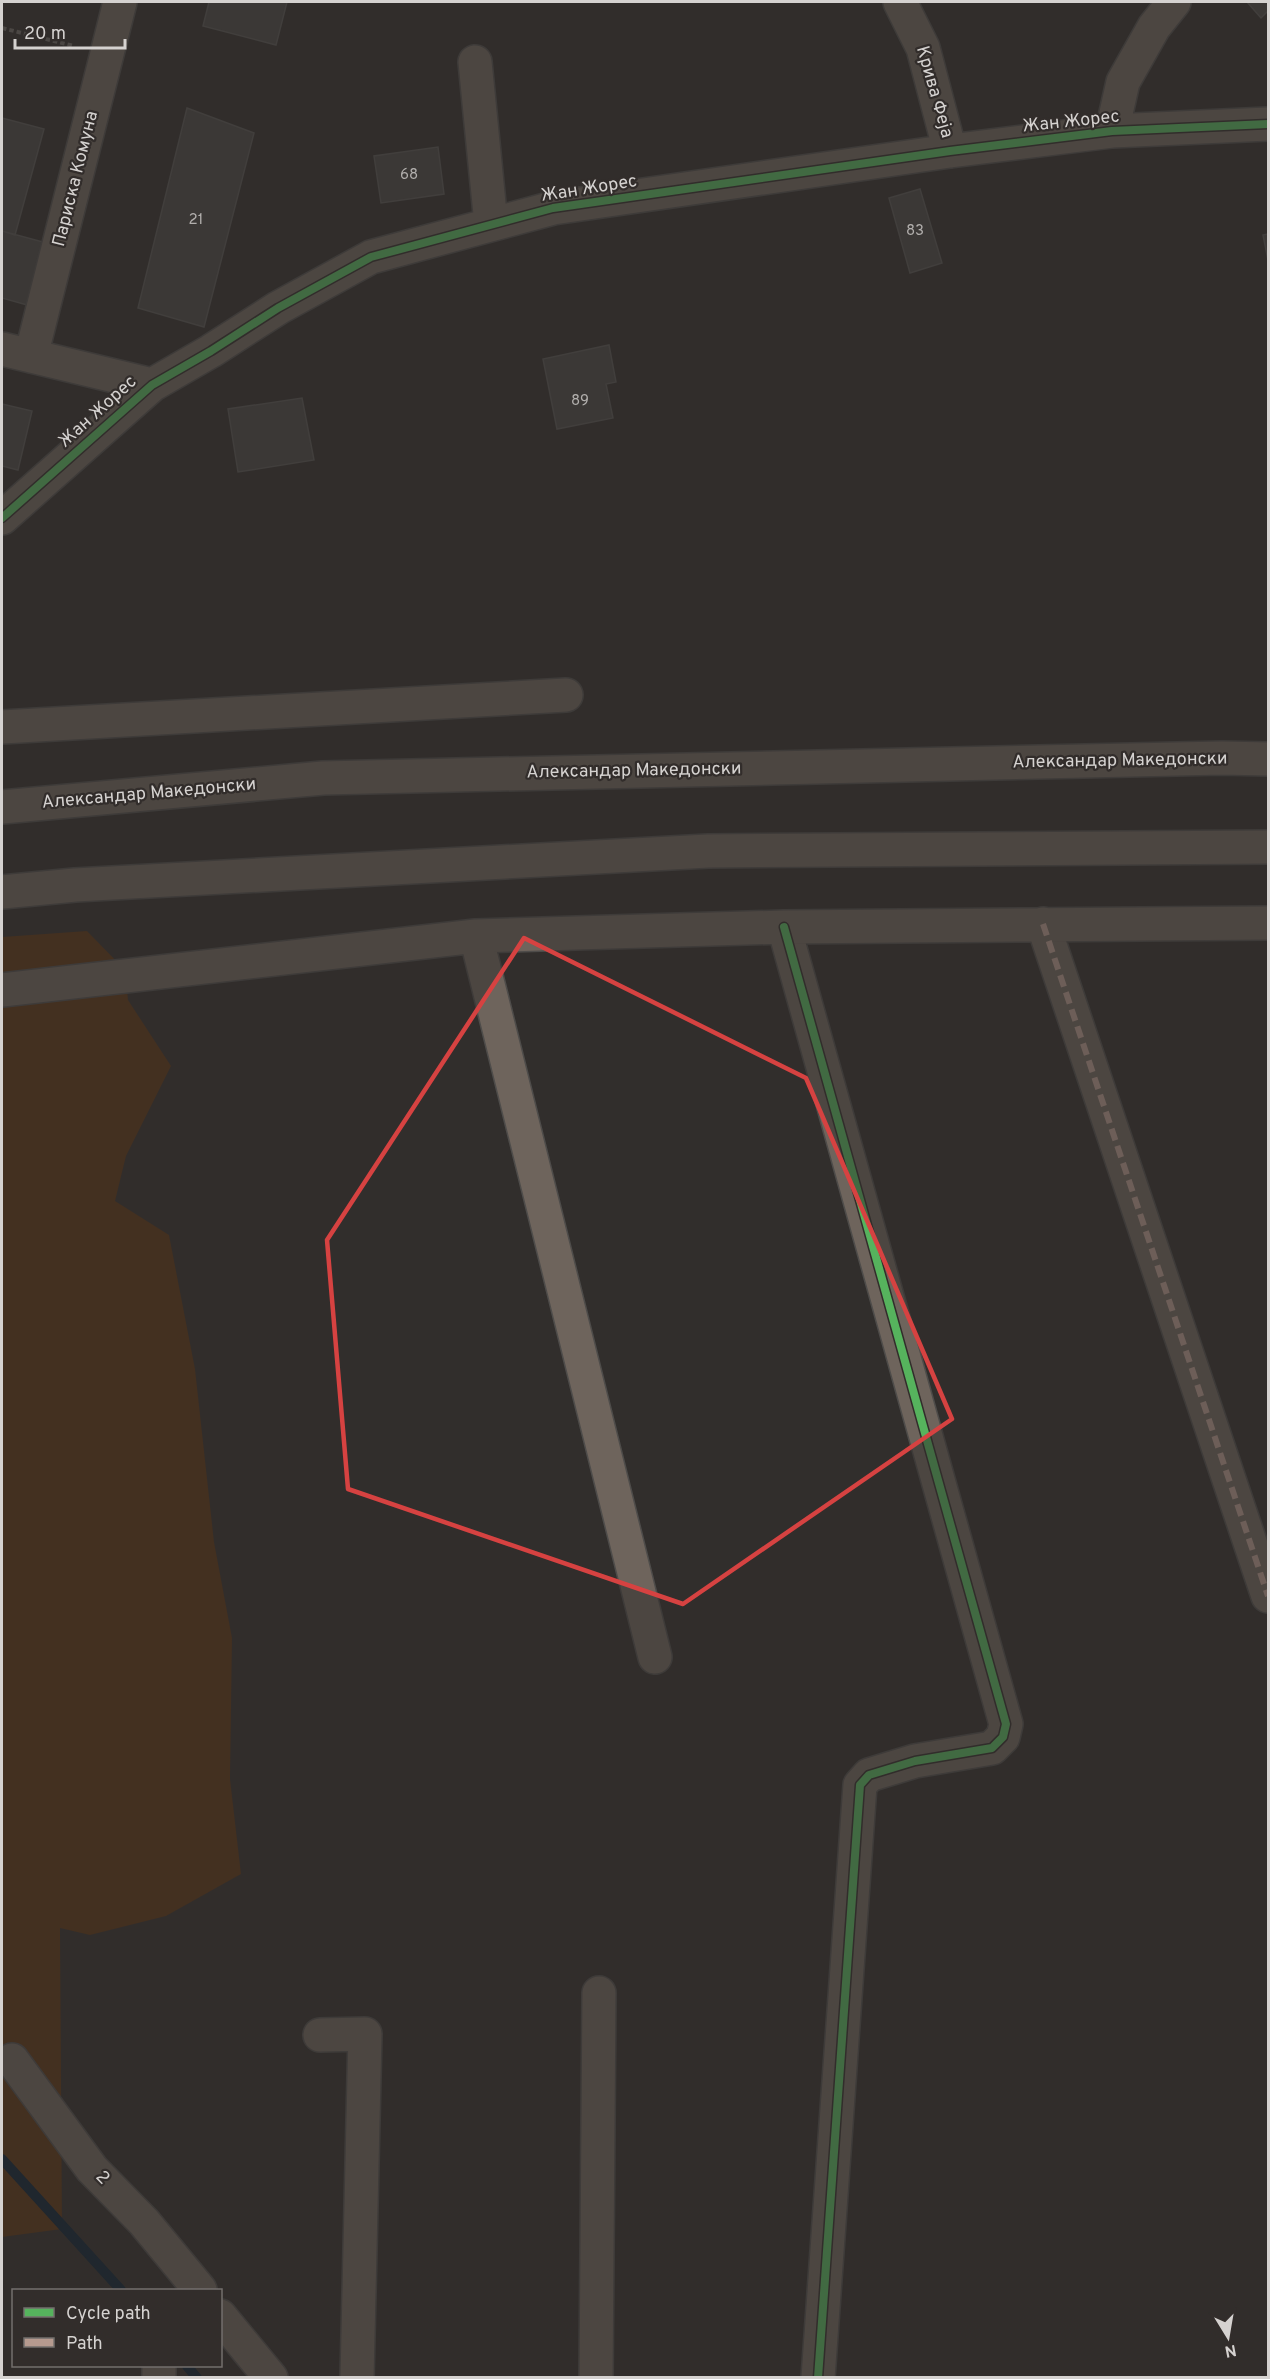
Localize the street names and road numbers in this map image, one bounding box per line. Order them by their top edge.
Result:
street label: Крива Феја [910,43,958,141]
street label: Жан Жорес [1021,105,1121,139]
street label: Париска Комуна [48,109,104,249]
street label: Жан Жорес [539,170,639,208]
street label: Жан Жорес [54,371,142,453]
street label: Александар Македонски [1012,748,1228,774]
street label: Александар Македонски [526,758,742,784]
street label: Александар Македонски [41,773,257,815]
street label: 2 [90,2166,114,2190]

